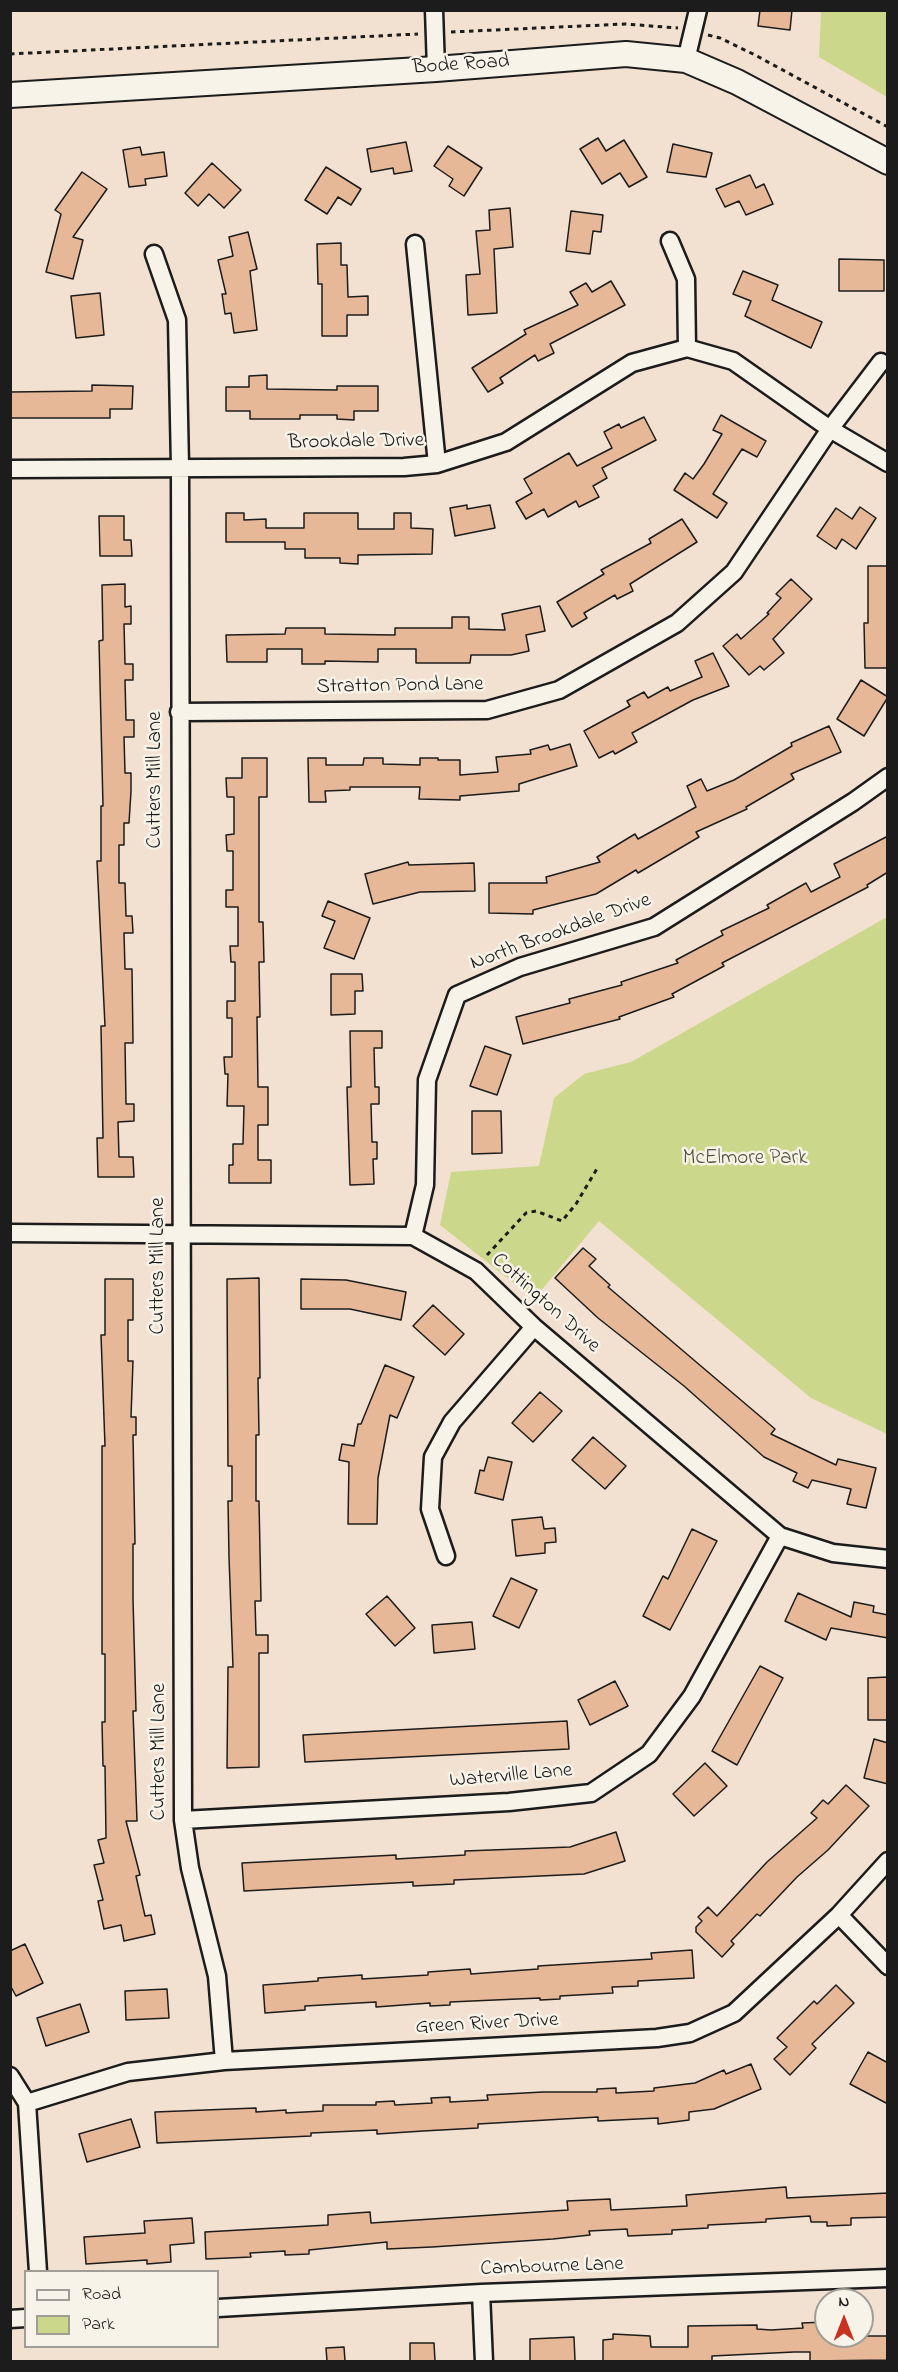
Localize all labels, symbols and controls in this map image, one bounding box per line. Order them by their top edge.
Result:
street label: Bode Road [412,50,510,82]
street label: Brookdale Drive [288,429,424,457]
street label: Stratton Pond Lane [316,673,484,701]
street label: Cutters Mill Lane [144,711,170,849]
street label: North Brookdale Drive [467,889,655,977]
park label: McElmore Park [683,1147,807,1173]
street label: Cutters Mill Lane [147,1197,173,1335]
street label: Cottington Drive [485,1249,605,1359]
street label: Cutters Mill Lane [148,1683,174,1821]
street label: Waterville Lane [449,1759,573,1795]
street label: Green River Drive [415,2009,559,2041]
street label: Cambourne Lane [480,2253,624,2283]
legend [24,2270,219,2348]
text: Road [82,2282,121,2308]
north arrow [814,2288,874,2348]
text: N [839,2290,849,2314]
text: Park [82,2312,115,2338]

